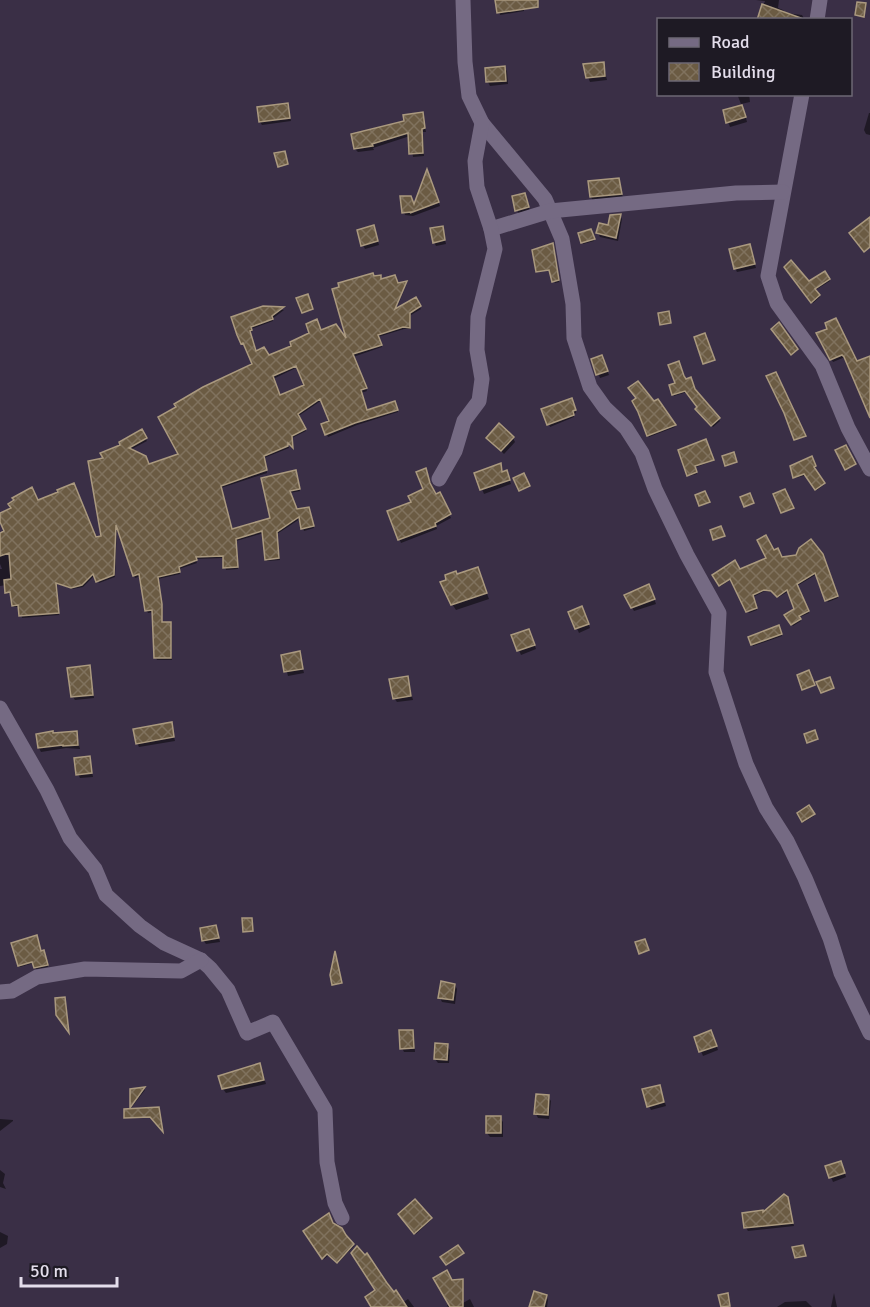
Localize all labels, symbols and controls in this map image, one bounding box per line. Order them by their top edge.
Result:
legend [657,18,852,96]
text: Road [711,31,750,53]
text: Building [711,61,775,83]
scale bar [21,1250,117,1288]
text: 50 m [30,1260,68,1282]

